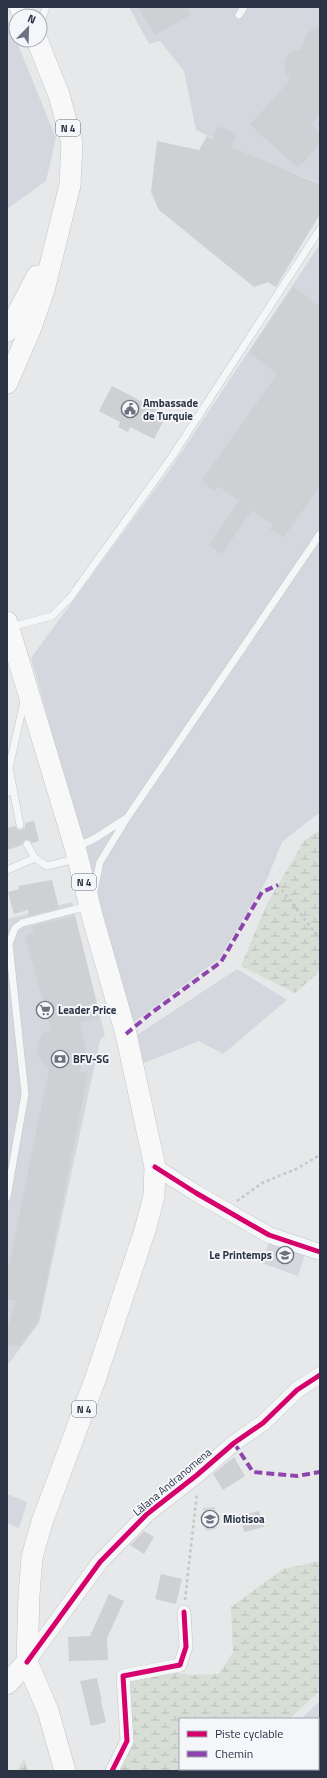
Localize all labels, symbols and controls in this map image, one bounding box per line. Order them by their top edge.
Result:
north arrow [8,8,48,48]
text: N [25,10,39,28]
road number: N 4 [56,120,80,136]
place label: Ambassade de Turquie [143,395,198,424]
public building icon: Ambassade de Turquie [120,399,140,419]
road number: N 4 [72,874,96,890]
supermarket icon: Leader Price [35,1000,55,1020]
place label: Leader Price [58,1002,117,1018]
bank icon: BFV-SG [50,1049,70,1069]
place label: BFV-SG [73,1051,109,1067]
school or university icon: Le Printemps [275,1245,295,1265]
place label: Le Printemps [209,1247,272,1263]
road number: N 4 [72,1401,96,1417]
street label: Làlana Andranomena [129,1444,215,1520]
school or university icon: Miotisoa [200,1509,220,1529]
place label: Miotisoa [223,1511,265,1527]
legend [179,1718,319,1770]
text: Piste cyclable [215,1724,283,1743]
text: Chemin [215,1744,253,1763]

